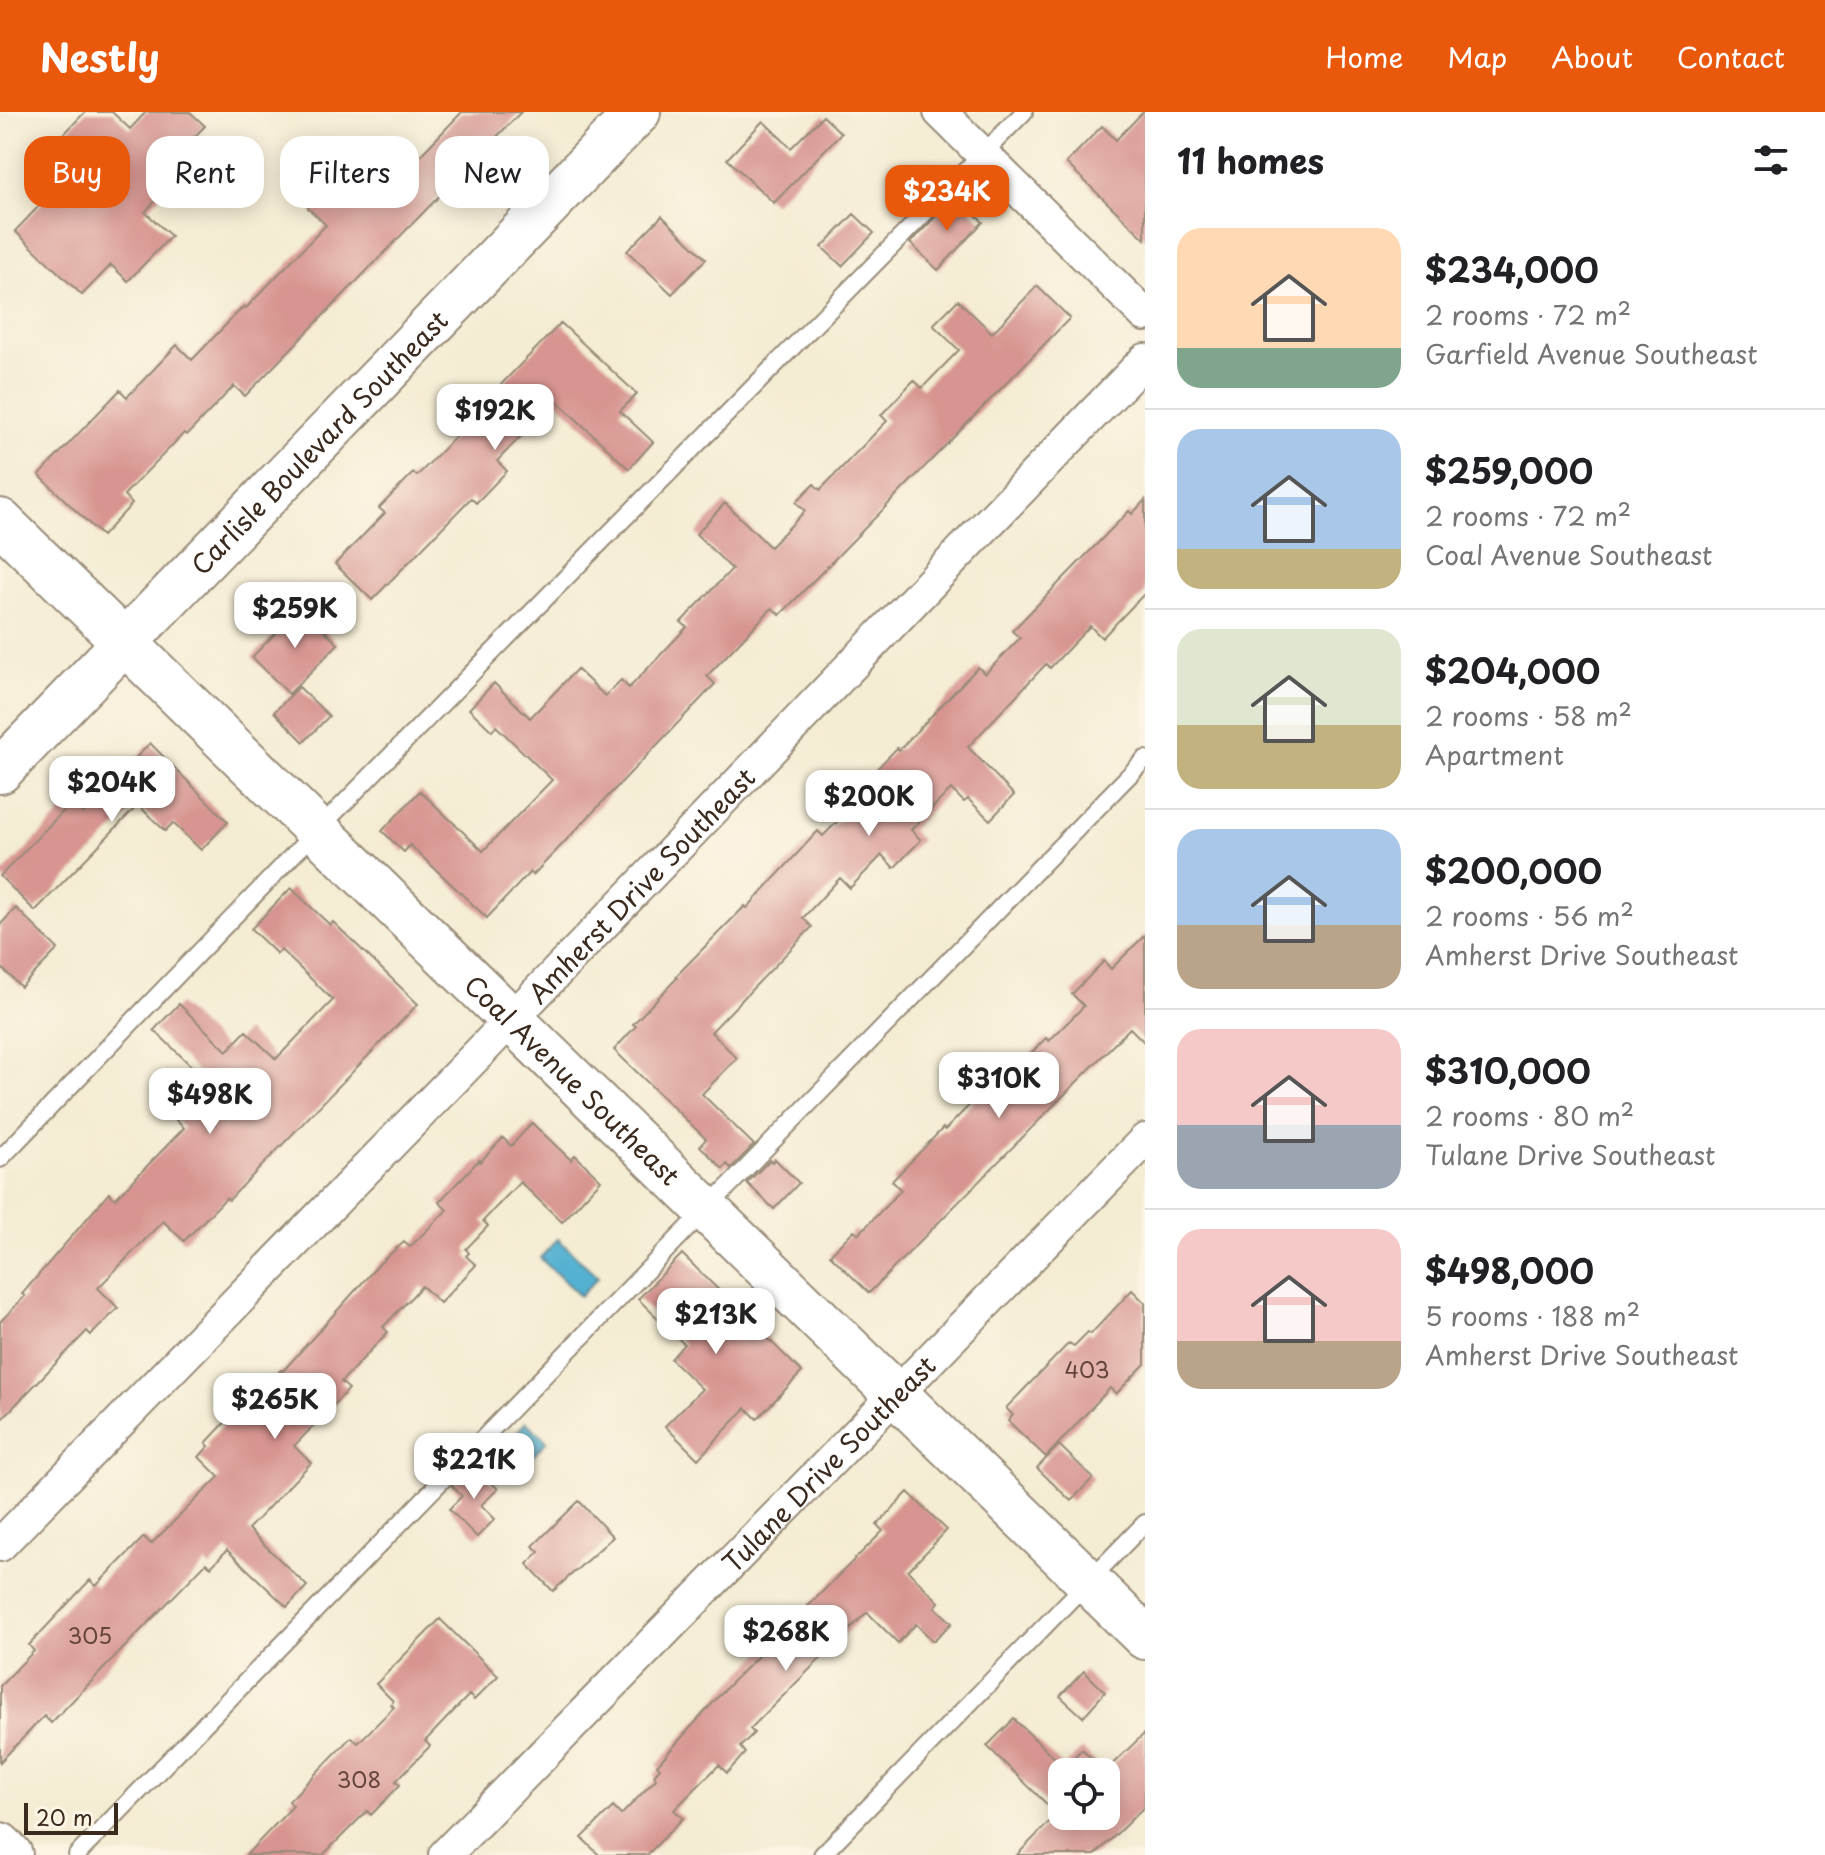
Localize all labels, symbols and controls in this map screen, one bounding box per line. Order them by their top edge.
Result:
text: Nestly [40,28,160,85]
text: Home [1325,35,1403,78]
text: Map [1447,35,1507,78]
text: About [1551,35,1633,78]
text: Contact [1677,35,1785,78]
text: 11 homes [1177,134,1324,186]
chip: Buy [24,136,130,208]
chip: Rent [146,136,264,208]
chip: Filters [280,136,419,208]
chip: New [435,136,549,208]
icon: filters [1749,138,1793,182]
pin: $234K [891,165,1003,233]
text: $234K [903,171,991,210]
text: $234,000 [1425,243,1599,295]
icon: home [1241,260,1337,356]
text: 2 rooms · 72 m² [1425,295,1631,334]
street label: Carlisle Boulevard Southeast [181,301,456,583]
text: Garfield Avenue Southeast [1425,334,1758,373]
pin: $192K [439,384,551,452]
text: $192K [455,390,535,429]
text: $259,000 [1425,444,1593,496]
icon: home [1241,461,1337,557]
text: 2 rooms · 72 m² [1425,496,1631,535]
text: Coal Avenue Southeast [1425,535,1712,574]
pin: $259K [239,582,351,650]
text: $259K [252,588,338,627]
text: $204,000 [1425,644,1600,696]
icon: home [1241,661,1337,757]
text: 2 rooms · 58 m² [1425,696,1632,735]
text: Apartment [1425,735,1564,774]
pin: $204K [56,756,168,824]
street label: Amherst Drive Southeast [518,758,763,1011]
text: $204K [67,762,157,801]
pin: $200K [813,770,925,838]
text: $200K [824,776,914,815]
text: $200,000 [1425,844,1602,896]
icon: home [1241,861,1337,957]
text: 2 rooms · 56 m² [1425,896,1634,935]
text: Amherst Drive Southeast [1425,935,1738,974]
street label: Coal Avenue Southeast [456,965,689,1194]
text: $310,000 [1425,1044,1591,1096]
pin: $310K [943,1052,1055,1120]
text: $310K [957,1058,1041,1097]
icon: home [1241,1061,1337,1157]
pin: $498K [154,1068,266,1136]
text: $498K [167,1074,253,1113]
text: 2 rooms · 80 m² [1425,1096,1634,1135]
text: Tulane Drive Southeast [1425,1135,1715,1174]
text: $498,000 [1425,1244,1594,1296]
icon: home [1241,1261,1337,1357]
pin: $213K [660,1288,772,1356]
text: $213K [675,1294,757,1333]
text: 5 rooms · 188 m² [1425,1296,1640,1335]
text: Amherst Drive Southeast [1425,1335,1738,1374]
street label: Tulane Drive Southeast [713,1346,944,1581]
house number: 403 [1064,1352,1110,1385]
pin: $265K [219,1373,331,1441]
text: $265K [231,1379,319,1418]
pin: $221K [418,1433,530,1501]
text: $221K [432,1439,516,1478]
pin: $268K [730,1605,842,1673]
text: $268K [742,1611,830,1650]
house number: 305 [68,1618,112,1651]
map controls [1048,1758,1120,1830]
button: locate [1048,1758,1120,1830]
house number: 308 [337,1762,381,1795]
scale bar [24,1799,118,1835]
text: 20 m [36,1800,93,1833]

